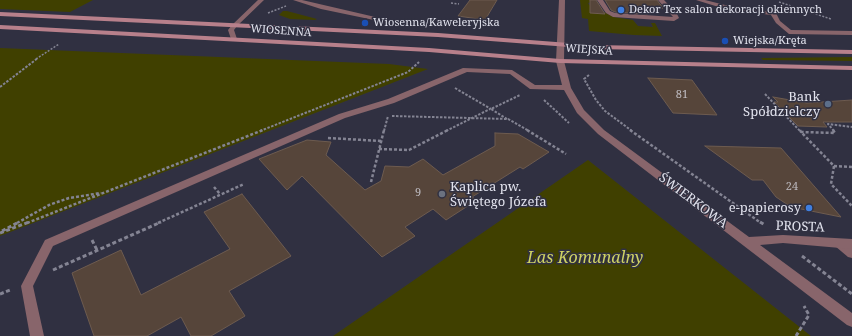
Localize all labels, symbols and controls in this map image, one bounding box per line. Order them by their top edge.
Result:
place label: Dekor Tex salon dekoracji okiennych [629,3,822,17]
marker: Dekor Tex salon dekoracji okiennych [616,5,626,15]
place label: Wiosenna/Kaweleryjska [373,16,500,30]
marker: Wiosenna/Kaweleryjska [360,18,370,28]
street label: WIOSENNA [250,22,312,40]
place label: Wiejska/Kręta [733,34,807,48]
marker: Wiejska/Kręta [720,36,730,46]
street label: WIEJSKA [565,42,613,58]
house number: 81 [676,88,688,102]
place label: Bank Spółdzielczy [743,89,820,120]
marker: Bank Spółdzielczy [823,99,833,109]
street label: ŚWIERKOWA [656,170,730,232]
place label: Kaplica pw. Świętego Józefa [450,179,547,210]
house number: 24 [786,180,798,194]
house number: 9 [415,186,421,200]
marker: Kaplica pw. Świętego Józefa [437,189,447,199]
place label: e-papierosy [729,200,801,216]
marker: e-papierosy [804,203,814,213]
street label: PROSTA [775,218,825,236]
park label: Las Komunalny [527,248,643,268]

